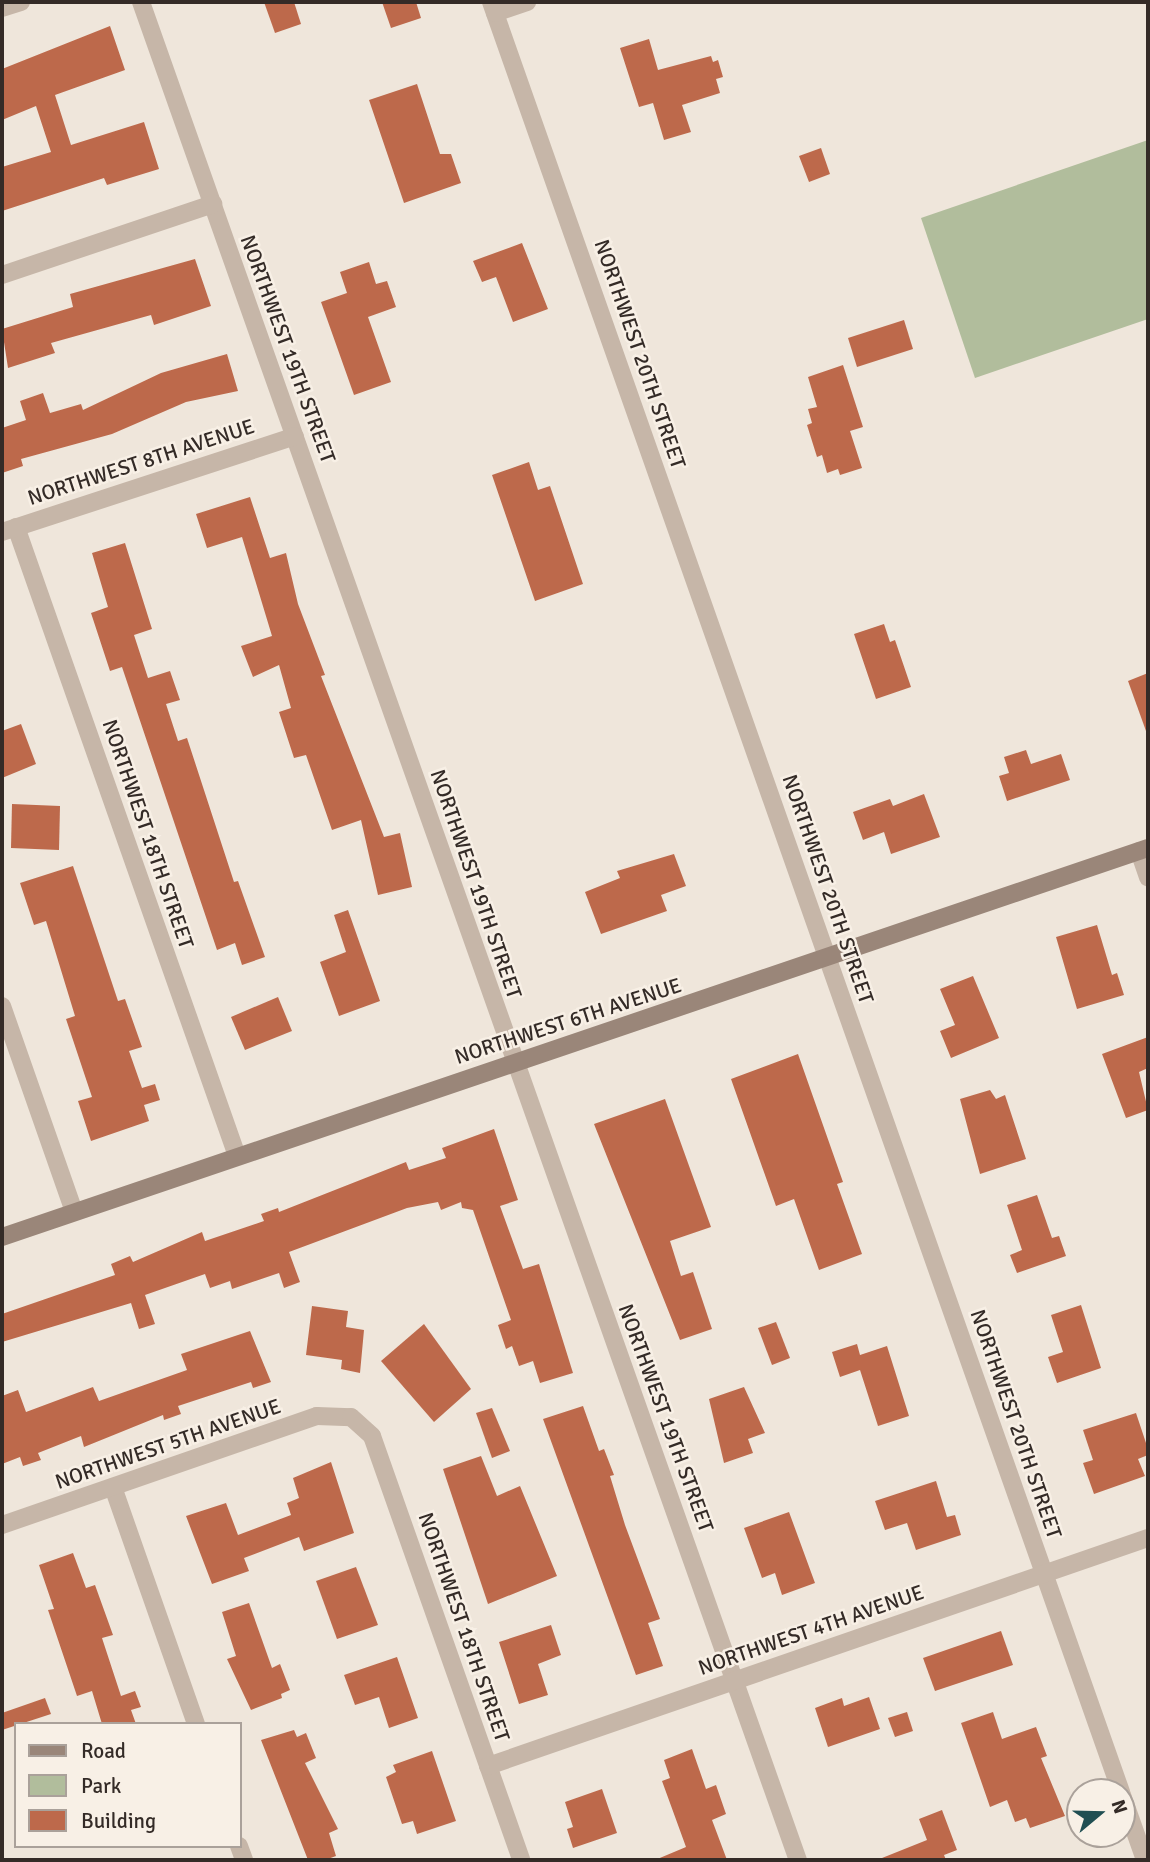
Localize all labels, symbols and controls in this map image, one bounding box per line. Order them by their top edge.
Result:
street label: NORTHWEST 19TH STREET [235,232,341,466]
street label: NORTHWEST 20TH STREET [589,236,691,472]
street label: NORTHWEST 8TH AVENUE [24,413,258,511]
street label: NORTHWEST 18TH STREET [97,716,199,952]
street label: NORTHWEST 19TH STREET [425,766,527,1002]
street label: NORTHWEST 20TH STREET [777,771,879,1007]
street label: NORTHWEST 6TH AVENUE [451,972,685,1070]
street label: NORTHWEST 19TH STREET [613,1301,719,1535]
street label: NORTHWEST 20TH STREET [965,1306,1067,1542]
street label: NORTHWEST 5TH AVENUE [52,1393,284,1495]
street label: NORTHWEST 18TH STREET [413,1509,515,1745]
street label: NORTHWEST 4TH AVENUE [695,1579,927,1681]
legend [14,1722,242,1848]
text: Road [81,1738,126,1764]
text: Park [81,1773,121,1799]
north arrow [1066,1778,1136,1848]
text: N [1105,1797,1132,1817]
text: Building [81,1808,156,1834]

